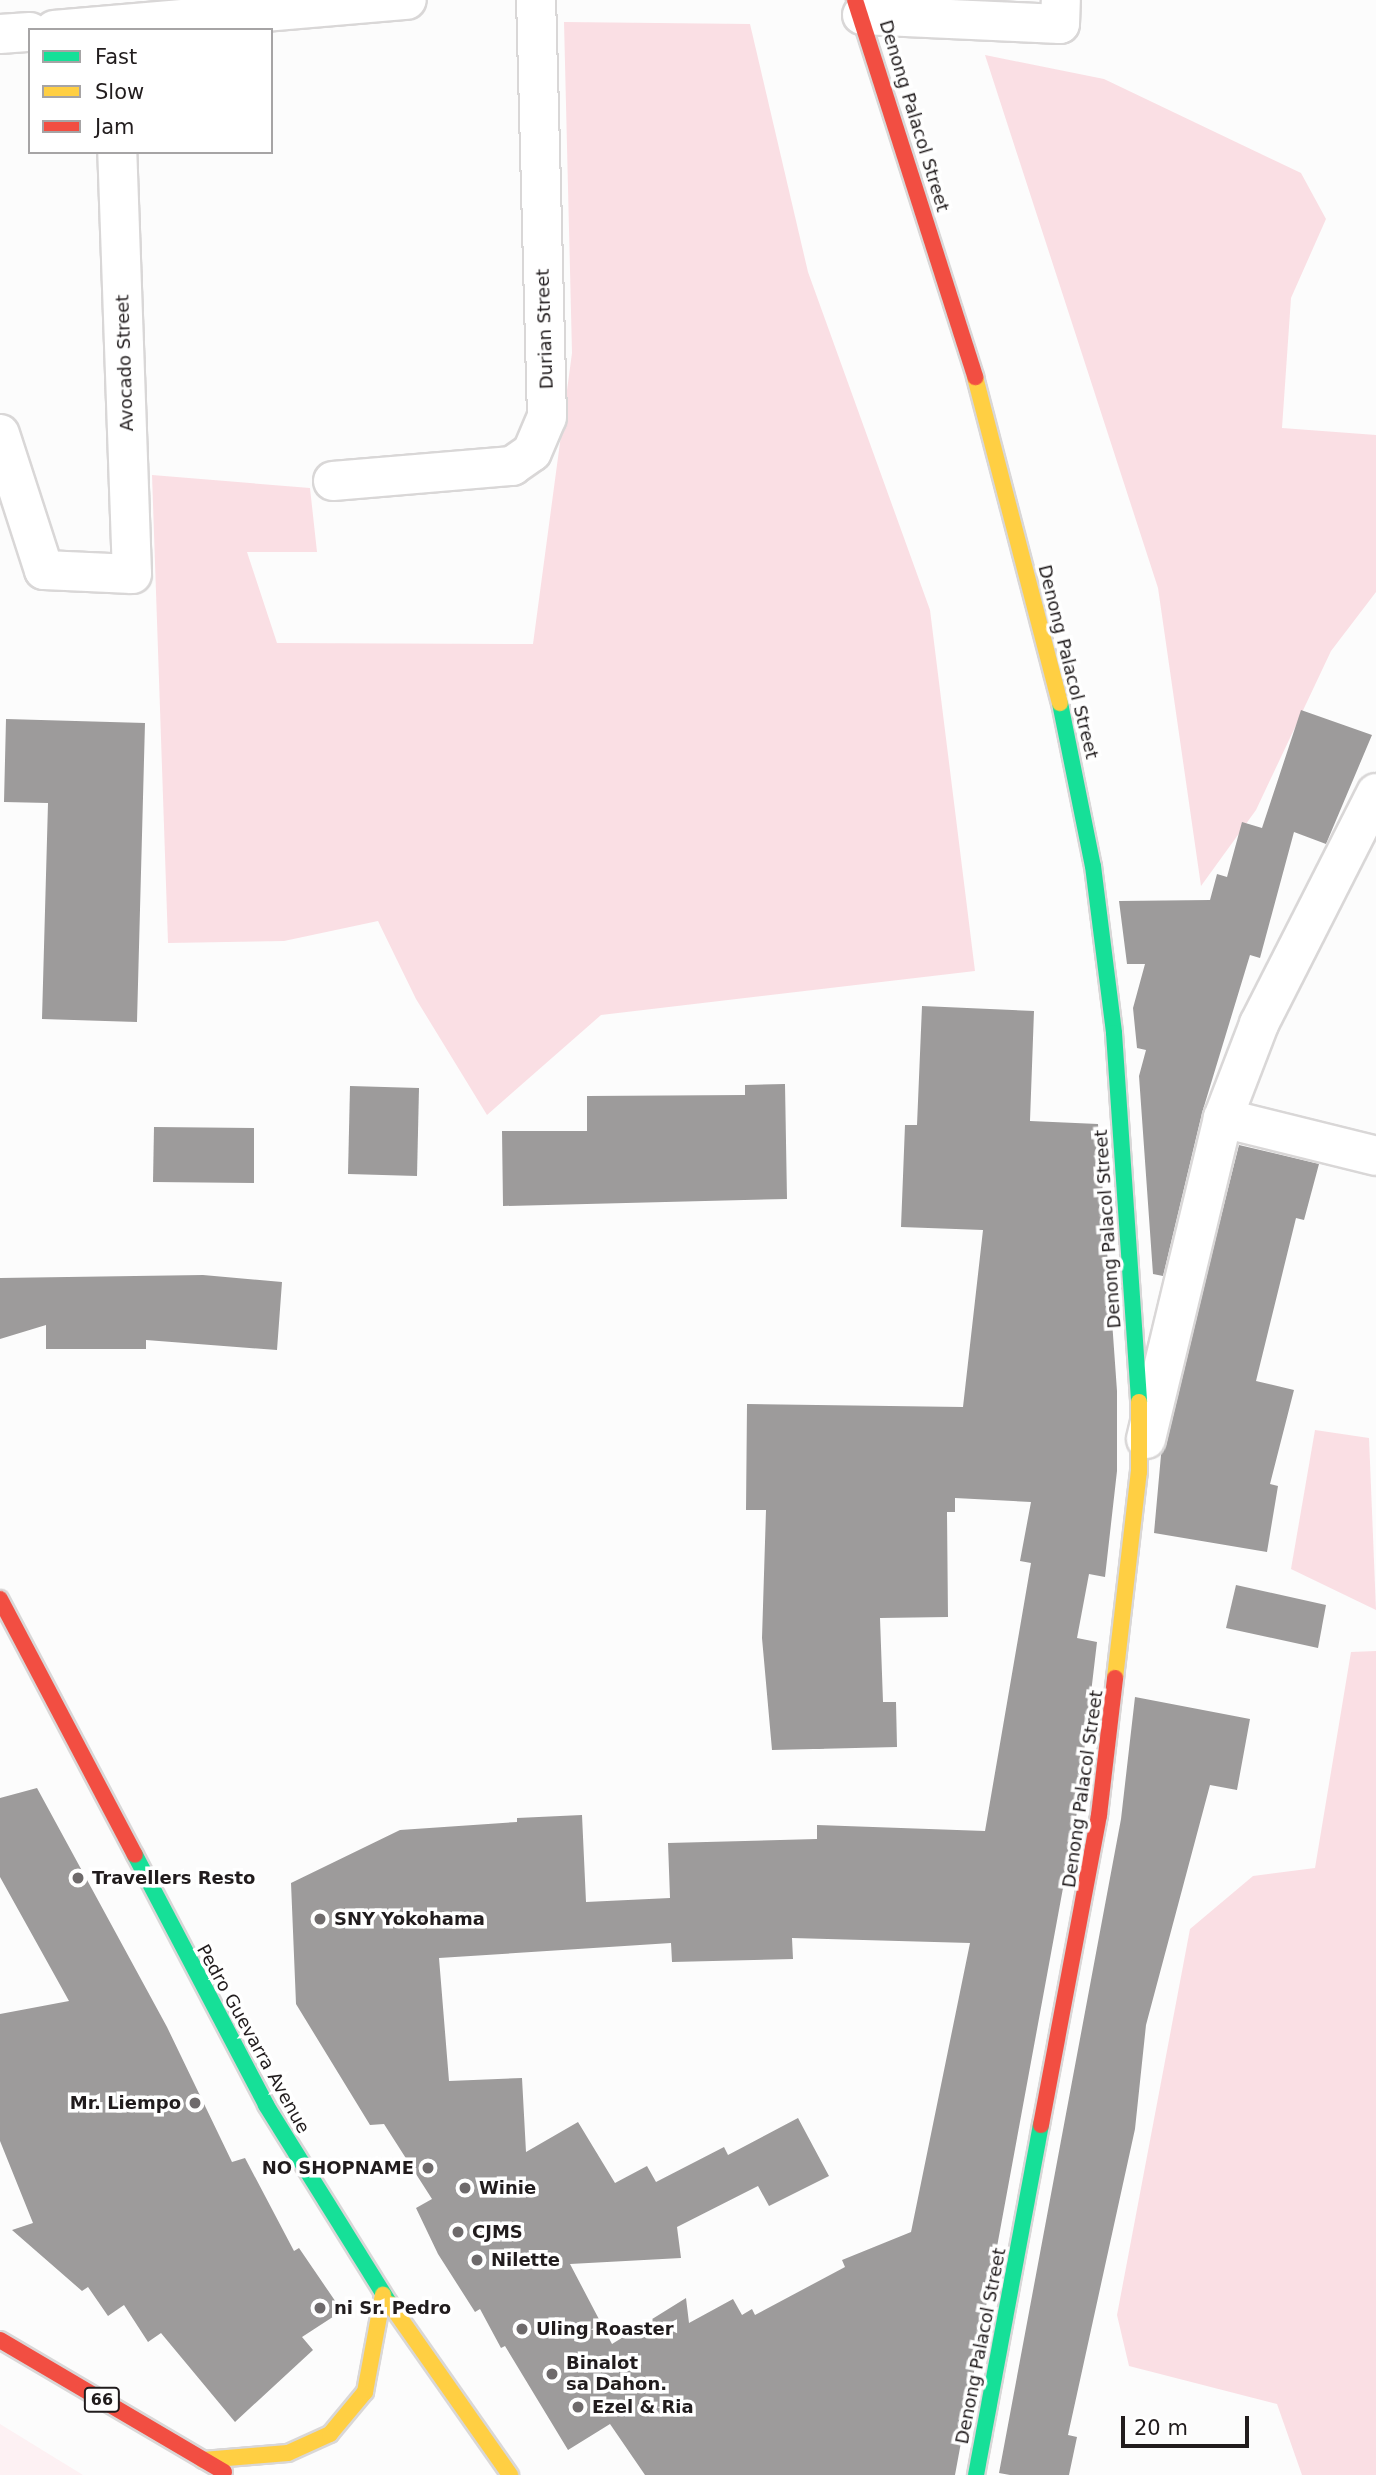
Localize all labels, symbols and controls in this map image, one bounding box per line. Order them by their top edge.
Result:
street label: Denong Palacol Street [875,18,953,214]
legend [28,28,273,154]
text: Fast [95,45,137,69]
text: Slow [95,80,144,104]
text: Jam [95,115,135,139]
street label: Durian Street [532,268,558,390]
street label: Avocado Street [112,294,138,432]
street label: Denong Palacol Street [1033,563,1103,761]
street label: Denong Palacol Street [1090,1129,1126,1329]
street label: Denong Palacol Street [1058,1689,1108,1889]
place label: Travellers Resto [92,1867,255,1889]
marker: Travellers Resto [70,1870,86,1886]
place label: SNY Yokohama [334,1908,485,1930]
marker: SNY Yokohama [312,1911,328,1927]
street label: Pedro Guevarra Avenue [192,1941,314,2137]
place label: Mr. Liempo [70,2092,181,2114]
marker: Mr. Liempo [187,2095,203,2111]
place label: NO SHOPNAME [262,2157,414,2179]
marker: NO SHOPNAME [420,2160,436,2176]
place label: Winie [479,2177,536,2199]
marker: Winie [457,2180,473,2196]
place label: CJMS [472,2221,523,2243]
marker: CJMS [450,2224,466,2240]
street label: Denong Palacol Street [951,2246,1011,2446]
place label: Nilette [491,2249,560,2271]
marker: Nilette [469,2252,485,2268]
place label: ni Sr. Pedro [334,2297,451,2319]
marker: ni Sr. Pedro [312,2300,328,2316]
place label: Uling Roaster [536,2318,674,2340]
marker: Uling Roaster [514,2321,530,2337]
place label: Binalot sa Dahon. [566,2353,667,2396]
marker: Binalot sa Dahon. [544,2366,560,2382]
road number: 66 [83,2388,121,2412]
place label: Ezel & Ria [592,2396,694,2418]
marker: Ezel & Ria [570,2399,586,2415]
scale bar [1124,2402,1252,2446]
text: 20 m [1134,2416,1188,2440]

